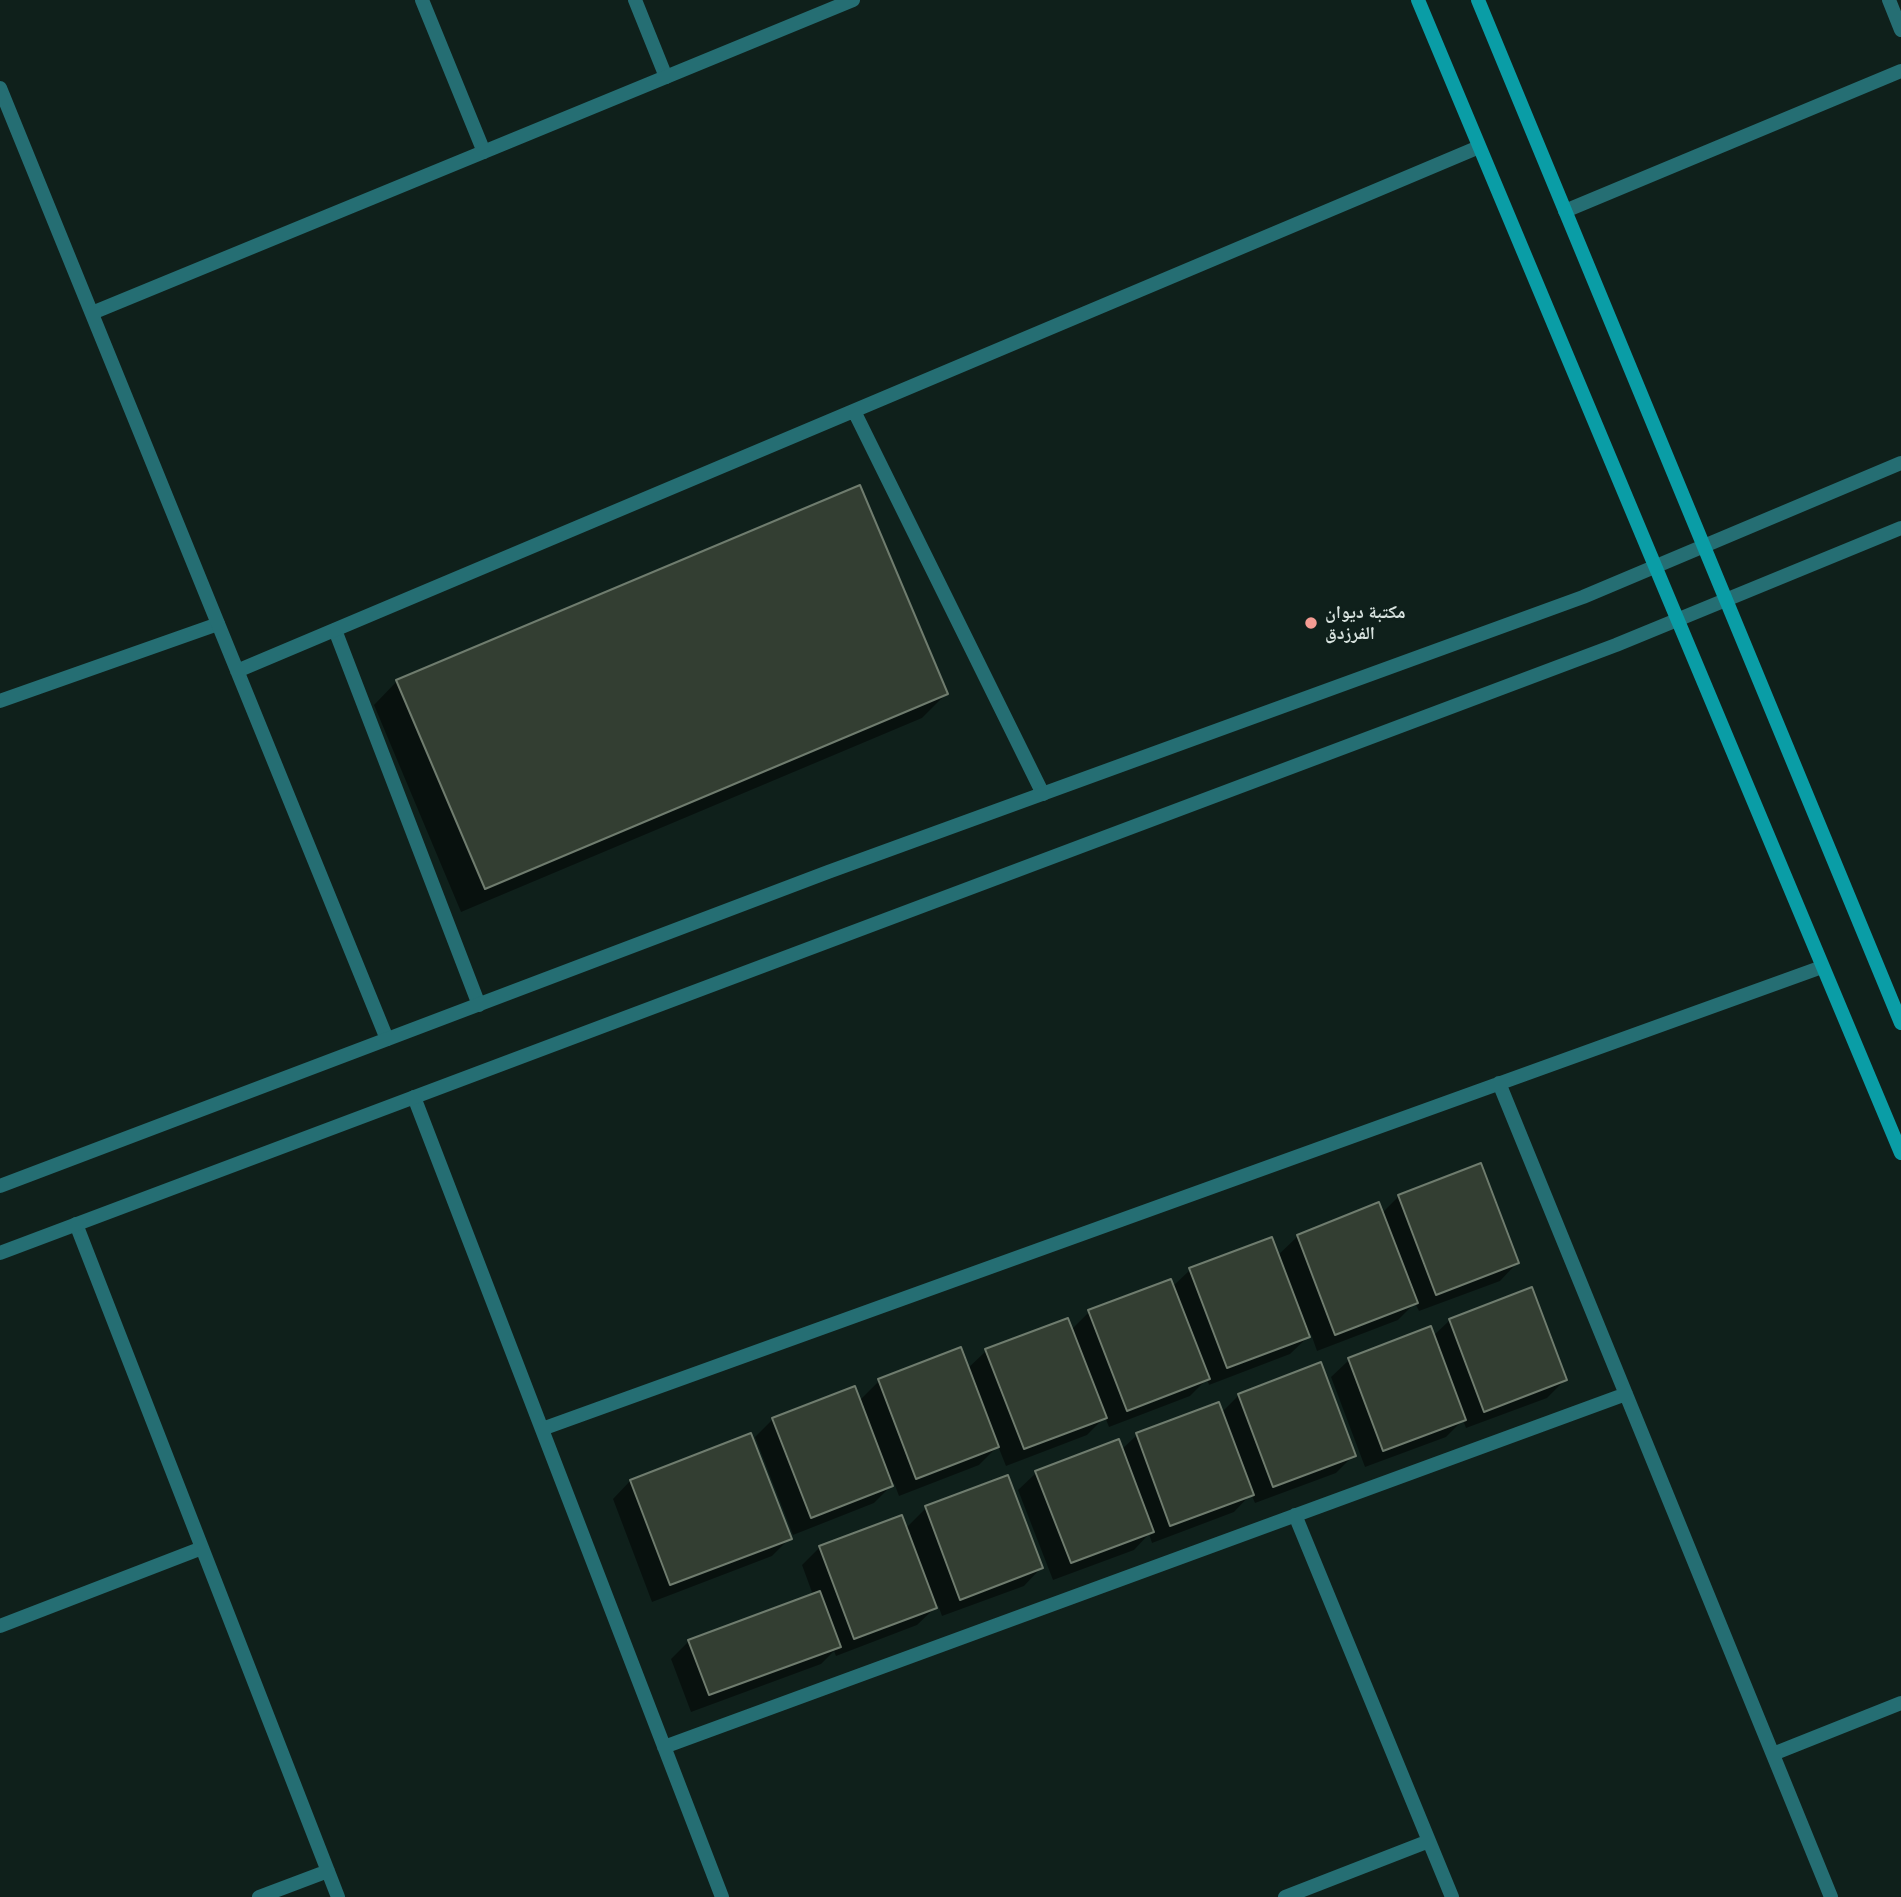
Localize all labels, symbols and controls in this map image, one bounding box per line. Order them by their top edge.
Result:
place label: مكتبة ديوان الفرزدق [1325,602,1405,644]
marker: مكتبة ديوان الفرزدق [1303,615,1319,631]

